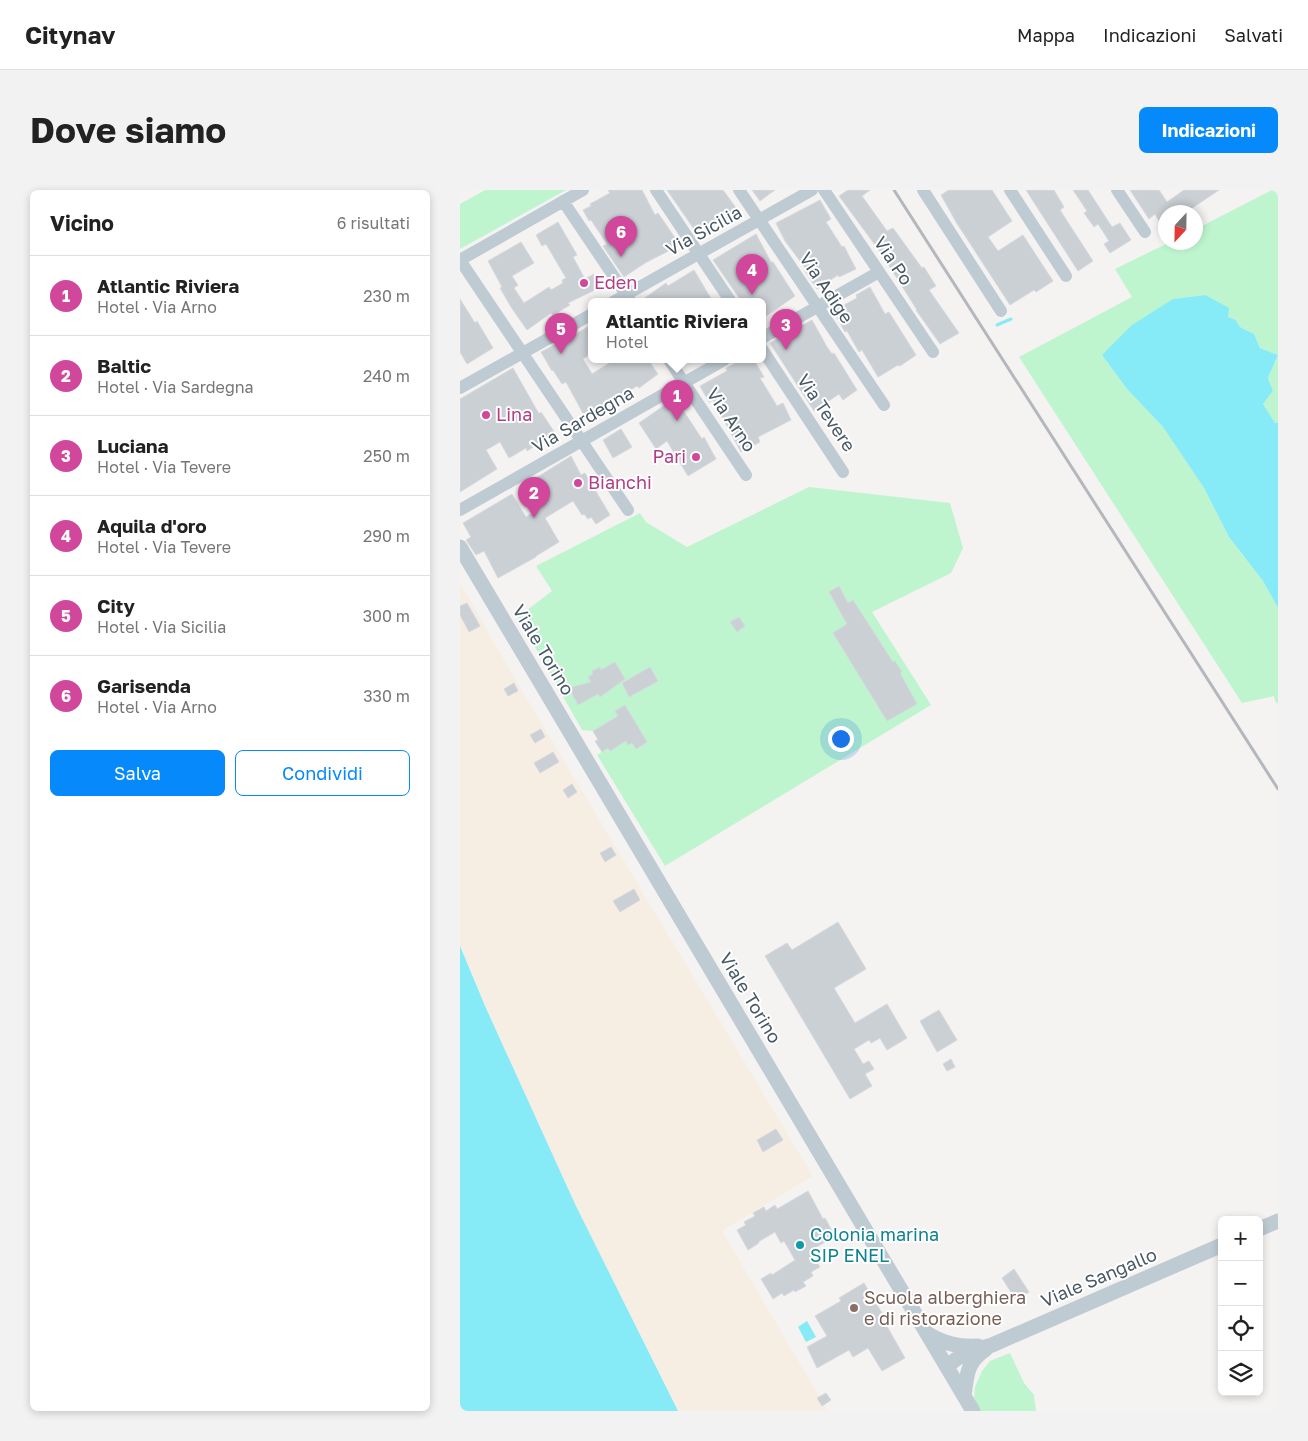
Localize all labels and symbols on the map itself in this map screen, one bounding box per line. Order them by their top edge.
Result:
street label: Via Sicilia [662,200,745,260]
north arrow [1158,205,1203,250]
pin: 6 [605,216,637,257]
street label: Via Po [870,232,918,289]
street label: Via Adige [795,248,859,327]
pin: 4 [736,254,768,295]
place label: Eden [594,271,637,293]
marker: Eden [578,277,590,289]
pin: 3 [770,309,802,350]
pin: 5 [545,313,577,354]
street label: Via Tevere [793,370,861,455]
pin: 1 [661,380,693,421]
street label: Via Sardegna [528,381,637,457]
street label: Via Arno [702,383,761,456]
place label: Lina [496,403,532,425]
marker: Lina [480,409,492,421]
place label: Pari [652,445,686,467]
marker: Pari [690,451,702,463]
place label: Bianchi [588,471,652,493]
pin: 2 [518,477,550,518]
marker: Bianchi [572,477,584,489]
street label: Viale Torino [508,600,579,699]
your location [828,726,854,752]
street label: Viale Torino [715,948,786,1047]
place label: Colonia marina SIP ENEL [810,1223,939,1266]
marker: Colonia marina SIP ENEL [794,1239,806,1251]
street label: Viale Sangallo [1037,1243,1160,1311]
place label: Scuola alberghiera e di ristorazione [864,1286,1026,1329]
marker: Scuola alberghiera e di ristorazione [848,1302,860,1314]

